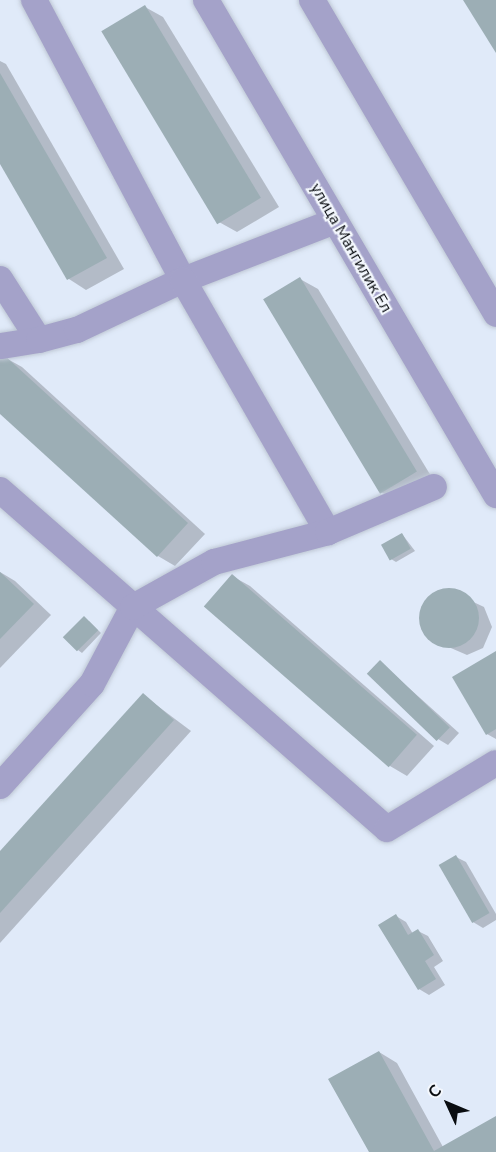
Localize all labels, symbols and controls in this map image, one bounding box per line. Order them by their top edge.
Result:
street label: улица Мангилик Ел [306,180,396,316]
north arrow [418,1074,478,1134]
text: С [423,1080,447,1103]

